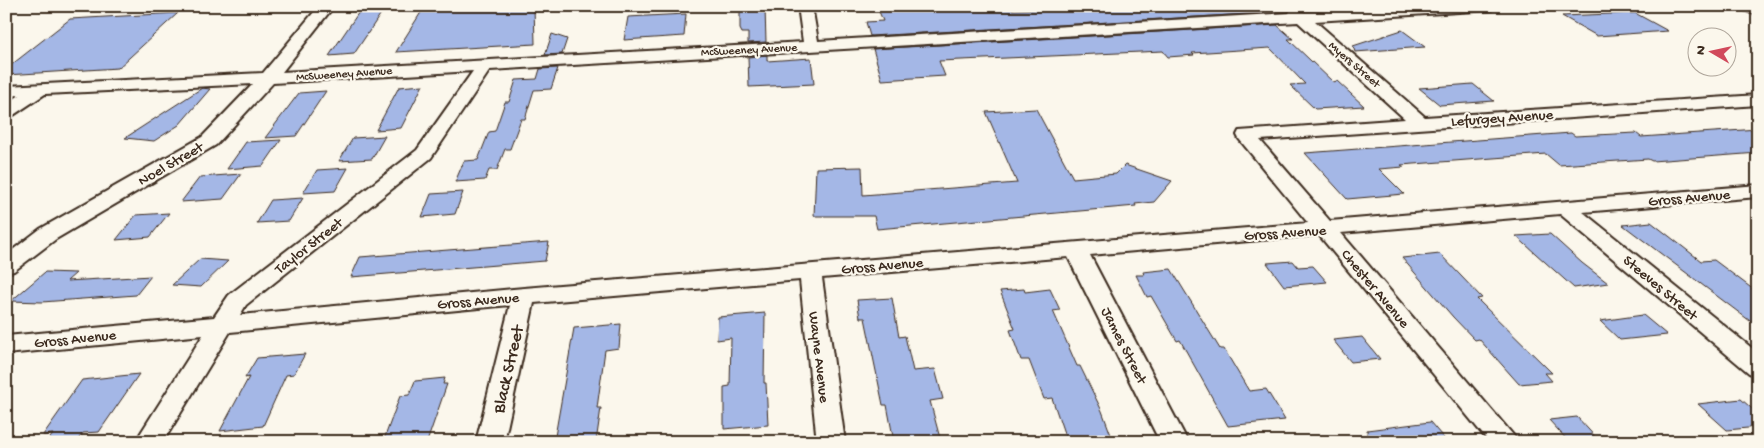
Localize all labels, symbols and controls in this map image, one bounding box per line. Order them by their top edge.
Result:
north arrow [1686,28,1736,78]
street label: Myers Street [1325,39,1383,92]
street label: McSweeney Avenue [701,41,798,61]
text: N [1693,45,1711,56]
street label: McSweeney Avenue [296,65,394,85]
street label: Lefurgey Avenue [1450,106,1554,132]
street label: Noel Street [135,138,208,191]
street label: Gross Avenue [1647,186,1731,212]
street label: Taylor Street [271,213,348,279]
street label: Gross Avenue [1243,222,1327,246]
street label: Chester Avenue [1336,246,1413,333]
street label: Steeves Street [1619,252,1702,326]
street label: Gross Avenue [840,254,924,280]
street label: Gross Avenue [436,289,520,315]
street label: James Street [1096,305,1151,389]
street label: Wayne Avenue [803,310,833,404]
street label: Black Street [489,322,530,417]
street label: Gross Avenue [33,327,117,353]

